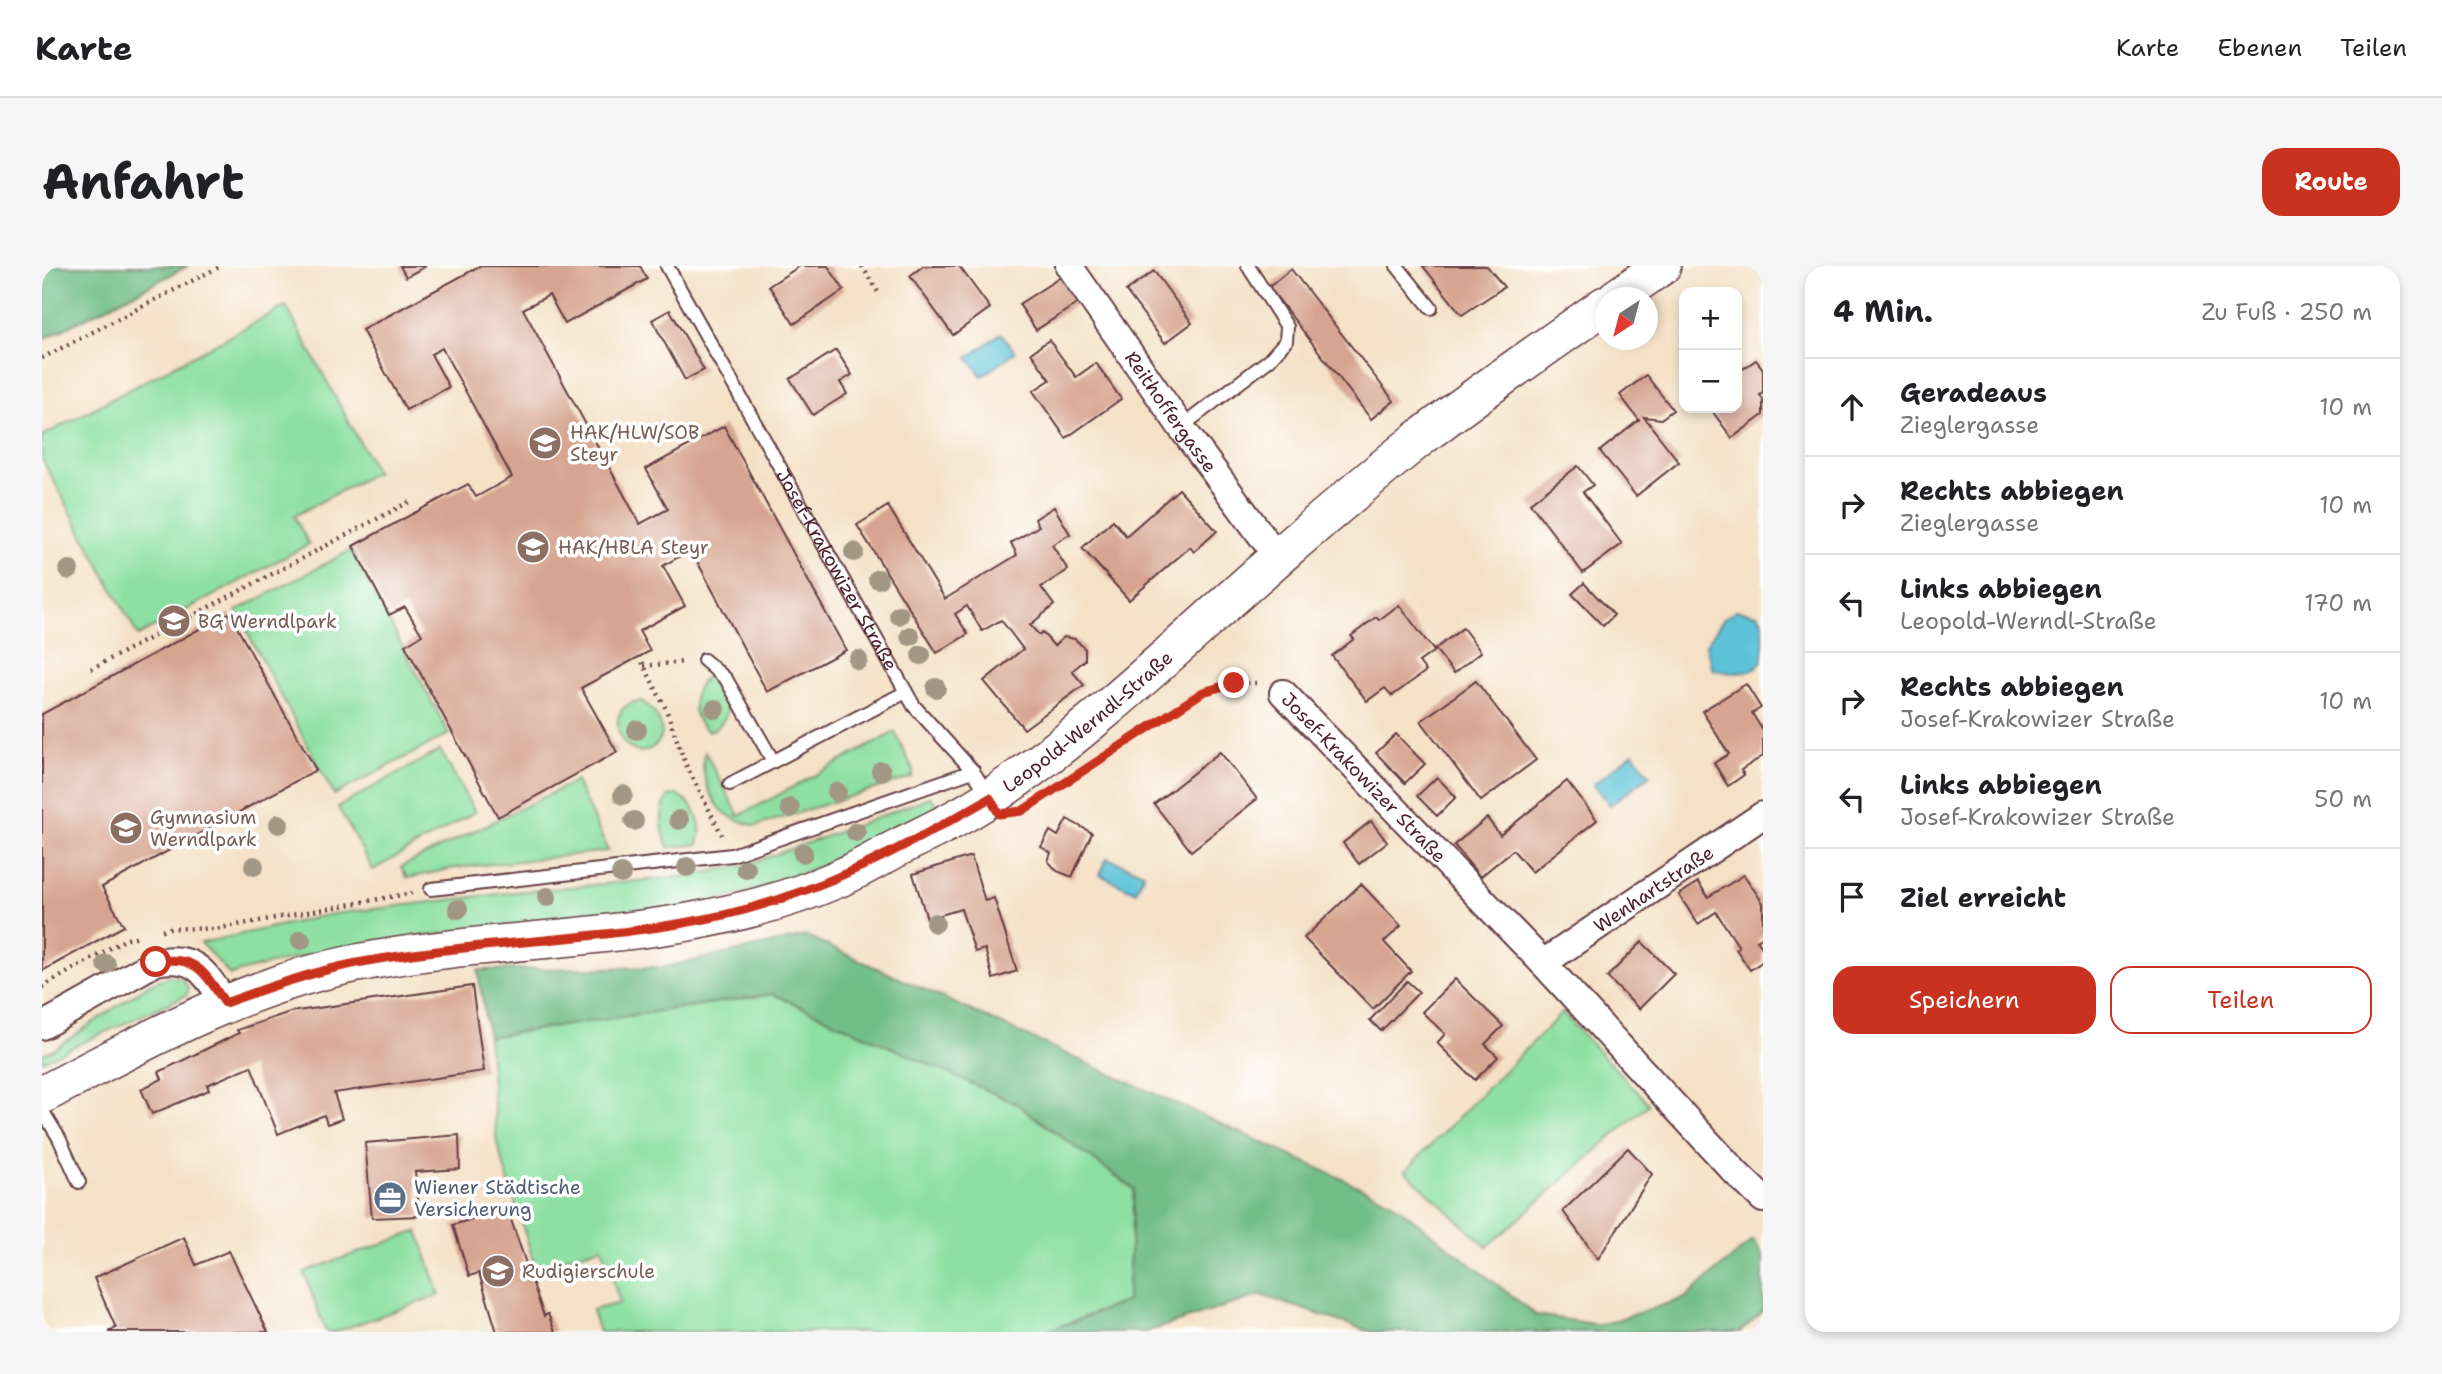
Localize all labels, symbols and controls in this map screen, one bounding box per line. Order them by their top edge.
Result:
text: Karte [35,26,132,71]
text: Karte [2116,32,2179,64]
text: Ebenen [2217,32,2302,64]
text: Teilen [2340,32,2407,64]
button: Route [2262,148,2400,216]
text: Anfahrt [42,149,244,215]
north arrow [1595,287,1658,350]
map controls [1679,287,1742,413]
button: + [1679,287,1742,350]
text: 4 Min. [1833,291,1933,332]
text: Zu Fuß · 250 m [2201,297,2372,327]
street label: Reithoffergasse [1119,346,1223,478]
button: − [1679,350,1742,413]
text: Geradeaus [1900,375,2047,410]
icon: ahead [1833,388,1871,426]
text: 10 m [2319,392,2372,422]
text: Zieglergasse [1900,410,2039,440]
place label: HAK/HLW/SOB Steyr [570,420,699,467]
school or university icon: HAK/HLW/SOB Steyr [526,424,564,462]
street label: Josef-Krakowizer Straße [770,464,903,675]
text: Rechts abbiegen [1900,473,2124,508]
icon: right [1833,486,1871,524]
text: 10 m [2319,490,2372,520]
text: Zieglergasse [1900,508,2039,538]
school or university icon: HAK/HBLA Steyr [514,528,552,566]
place label: HAK/HBLA Steyr [558,535,709,560]
text: Links abbiegen [1900,571,2102,606]
icon: left [1833,584,1871,622]
text: 170 m [2304,588,2372,618]
school or university icon: BG Werndlpark [155,602,193,640]
text: Leopold-Werndl-Straße [1900,606,2157,636]
place label: BG Werndlpark [198,609,337,634]
street label: Leopold-Werndl-Straße [998,645,1178,798]
route end [1218,667,1249,698]
text: Rechts abbiegen [1900,669,2124,704]
icon: right [1833,682,1871,720]
text: 10 m [2319,686,2372,716]
street label: Josef-Krakowizer Straße [1276,687,1452,868]
text: Josef-Krakowizer Straße [1900,704,2175,734]
text: Links abbiegen [1900,767,2102,802]
icon: left [1833,780,1871,818]
text: 50 m [2314,784,2372,814]
text: Josef-Krakowizer Straße [1900,802,2175,832]
place label: Gymnasium Werndlpark [150,805,257,852]
school or university icon: Gymnasium Werndlpark [107,809,145,847]
street label: Wenhartstraße [1589,840,1718,938]
icon: arrive [1833,878,1871,916]
text: Ziel erreicht [1900,880,2066,915]
route start [140,946,171,977]
button: Speichern [1833,966,2096,1034]
button: Teilen [2110,966,2372,1034]
place label: Wiener Städtische Versicherung [414,1175,581,1222]
office icon: Wiener Städtische Versicherung [371,1179,409,1217]
school or university icon: Rudigierschule [479,1252,517,1290]
place label: Rudigierschule [522,1259,655,1284]

